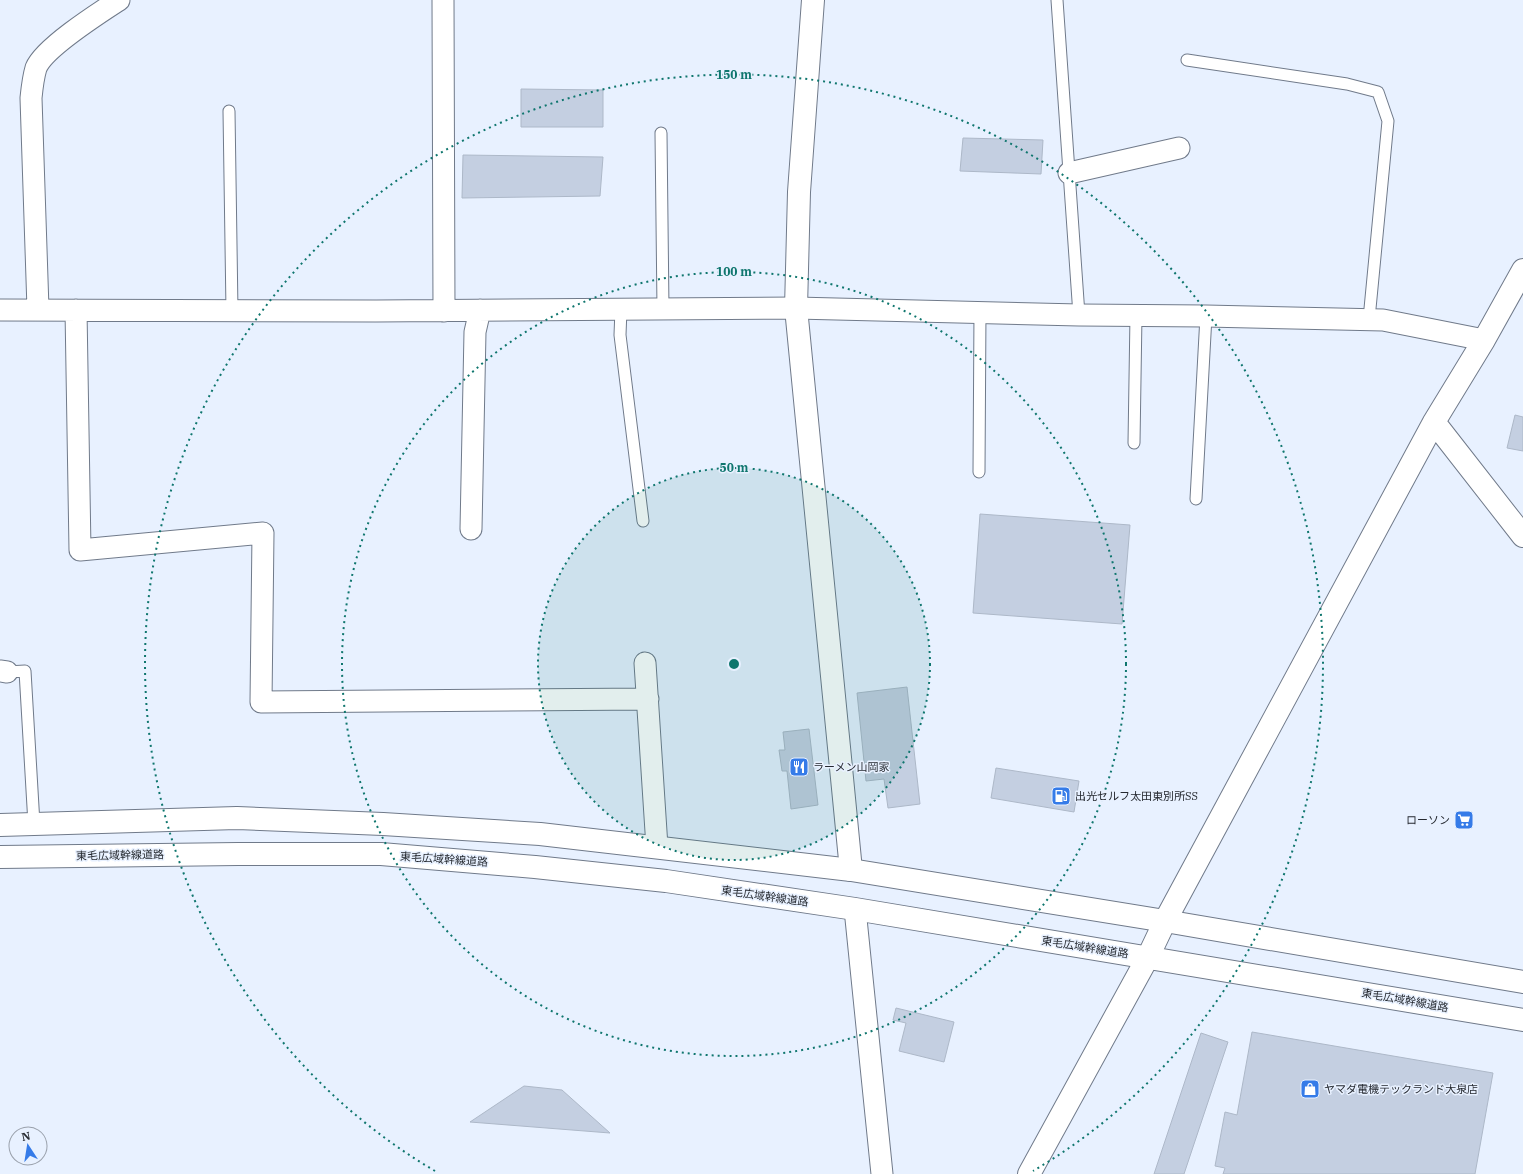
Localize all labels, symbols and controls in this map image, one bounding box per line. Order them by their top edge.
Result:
text: 150 m [716,67,752,82]
text: 100 m [716,264,752,279]
text: 50 m [720,460,749,475]
centre of rings [727,657,741,671]
restaurant icon: ラーメン山岡家 [788,756,810,778]
place label: ラーメン山岡家 [813,760,890,774]
fuel station icon: 出光セルフ太田東別所SS [1050,785,1072,807]
place label: 出光セルフ太田東別所SS [1075,789,1198,803]
supermarket icon: ローソン [1453,809,1475,831]
place label: ローソン [1406,813,1450,827]
street label: 東毛広域幹線道路 [76,847,164,863]
street label: 東毛広域幹線道路 [400,849,488,869]
street label: 東毛広域幹線道路 [720,883,810,909]
street label: 東毛広域幹線道路 [1040,933,1130,961]
street label: 東毛広域幹線道路 [1360,985,1450,1015]
shop icon: ヤマダ電機テックランド大泉店 [1299,1078,1321,1100]
place label: ヤマダ電機テックランド大泉店 [1324,1082,1478,1096]
north arrow [8,1126,48,1166]
text: N [20,1128,32,1144]

